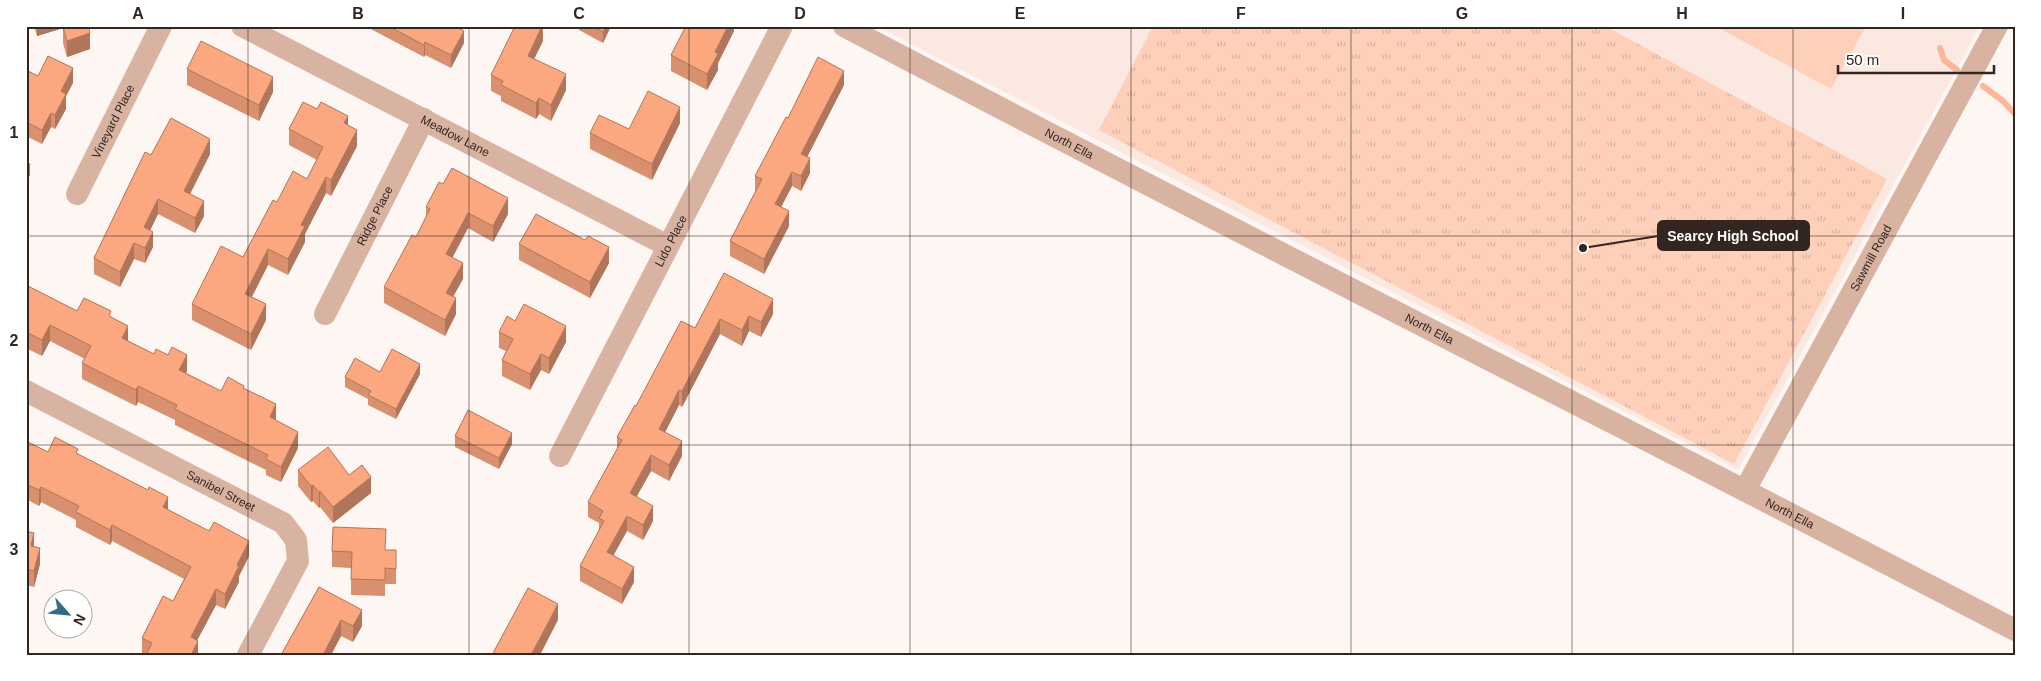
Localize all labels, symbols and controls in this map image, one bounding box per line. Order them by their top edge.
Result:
text: A [132,5,144,22]
text: B [352,5,364,22]
text: C [573,5,585,22]
text: D [794,5,806,22]
text: E [1015,5,1026,22]
text: F [1236,5,1246,22]
text: G [1456,5,1468,22]
text: H [1676,5,1688,22]
text: I [1901,5,1905,22]
scale bar [1838,42,1995,74]
text: 50 m [1846,51,1879,68]
street label: Vineyard Place [89,82,138,161]
street label: Meadow Lane [418,113,492,160]
text: 1 [10,124,19,141]
street label: North Ella [1042,125,1096,162]
street label: Ridge Place [354,184,396,248]
street label: Lido Place [652,213,690,269]
callout: Searcy High School [1658,221,1809,250]
street label: Sawmill Road [1847,222,1895,294]
text: Searcy High School [1667,228,1799,244]
street label: North Ella [1403,311,1456,347]
text: 2 [10,332,19,349]
street label: Sanibel Street [184,468,258,515]
street label: North Ella [1763,495,1817,532]
text: 3 [10,541,19,558]
north arrow [42,588,92,638]
text: N [70,612,89,628]

